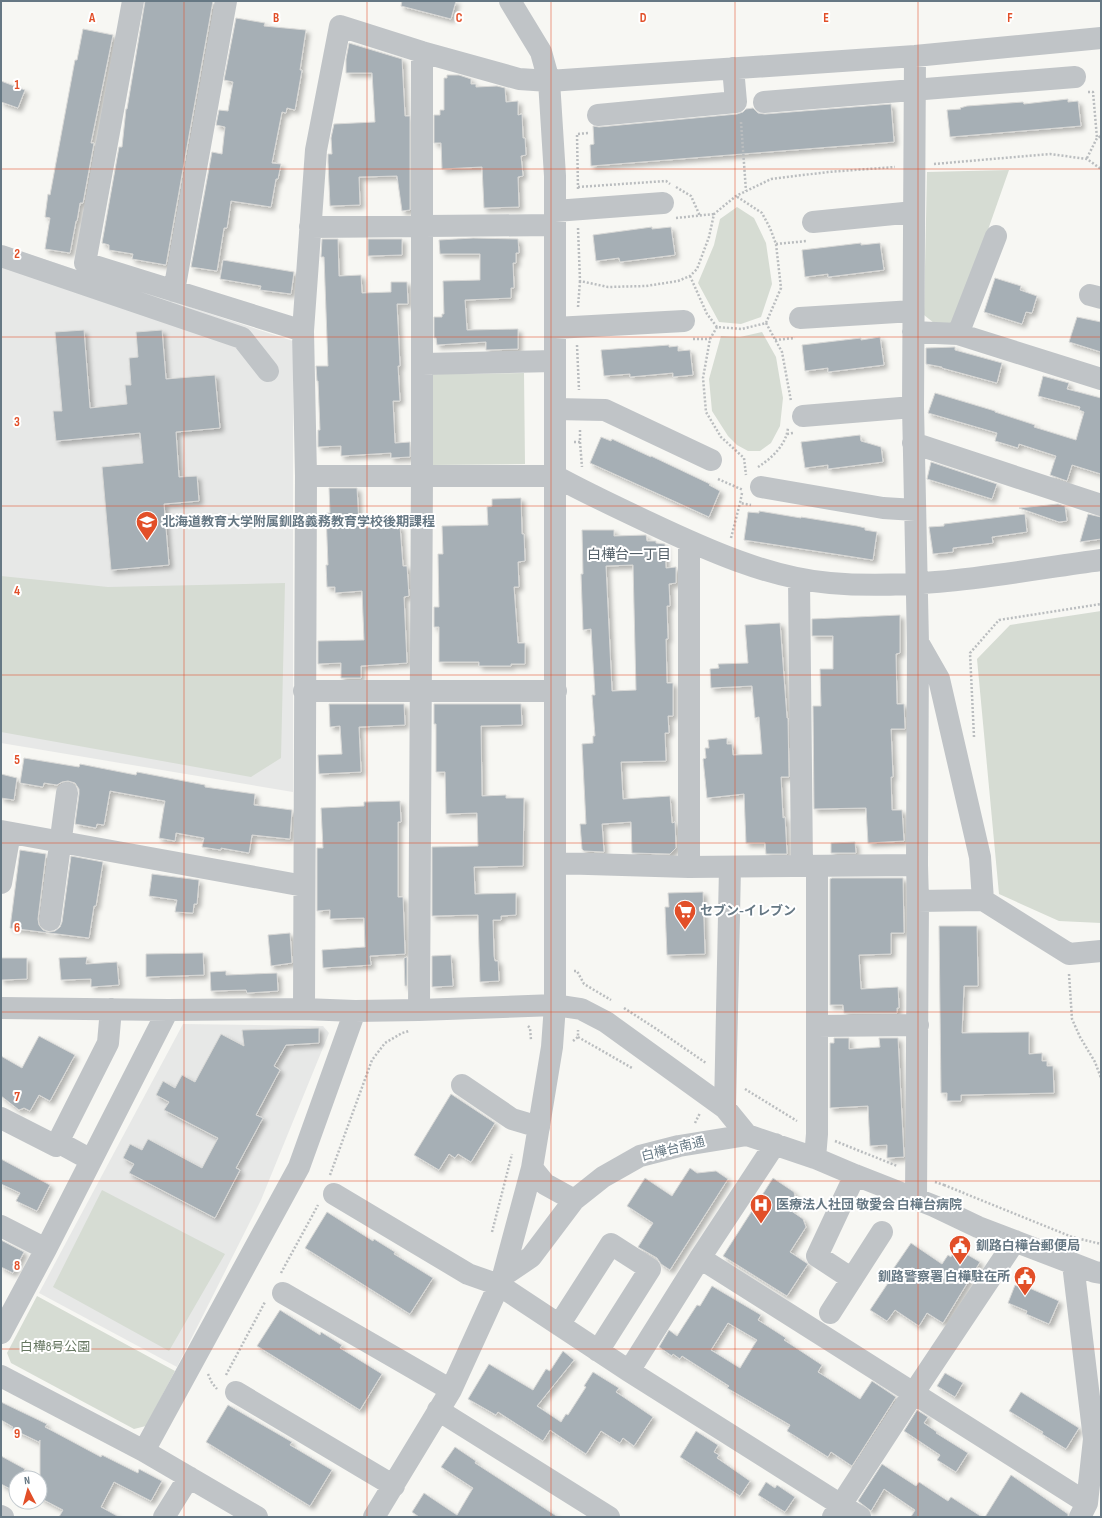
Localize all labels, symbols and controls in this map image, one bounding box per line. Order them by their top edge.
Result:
text: A [88,10,96,26]
text: B [273,10,279,26]
text: C [456,10,463,26]
text: D [640,10,647,26]
text: E [823,10,829,26]
text: F [1007,10,1013,26]
text: 1 [14,77,20,93]
text: 2 [14,246,20,262]
text: 3 [14,414,20,430]
school or university icon: 北海道教育大学附属釧路義務教育学校後期課程 [134,509,160,542]
place label: 北海道教育大学附属釧路義務教育学校後期課程 [162,514,435,530]
district label: 白樺台一丁目 [587,546,671,563]
text: 4 [14,583,20,599]
text: 5 [14,752,20,768]
supermarket icon: セブン-イレブン [672,898,698,931]
place label: セブン-イレブン [700,903,796,919]
text: 6 [14,920,20,936]
text: 7 [14,1089,20,1105]
street label: 白樺台南通 [640,1133,706,1165]
hospital icon: 医療法人社団 敬愛会 白樺台病院 [748,1192,774,1225]
place label: 医療法人社団 敬愛会 白樺台病院 [776,1197,962,1213]
public building icon: 釧路白樺台郵便局 [947,1233,973,1266]
place label: 釧路白樺台郵便局 [976,1238,1080,1254]
text: 8 [14,1258,20,1274]
public building icon: 釧路警察署 白樺駐在所 [1012,1264,1038,1297]
place label: 釧路警察署 白樺駐在所 [878,1269,1010,1285]
park label: 白樺8号公園 [20,1339,90,1355]
text: 9 [14,1426,20,1442]
north arrow [8,1470,48,1510]
text: N [23,1474,31,1487]

